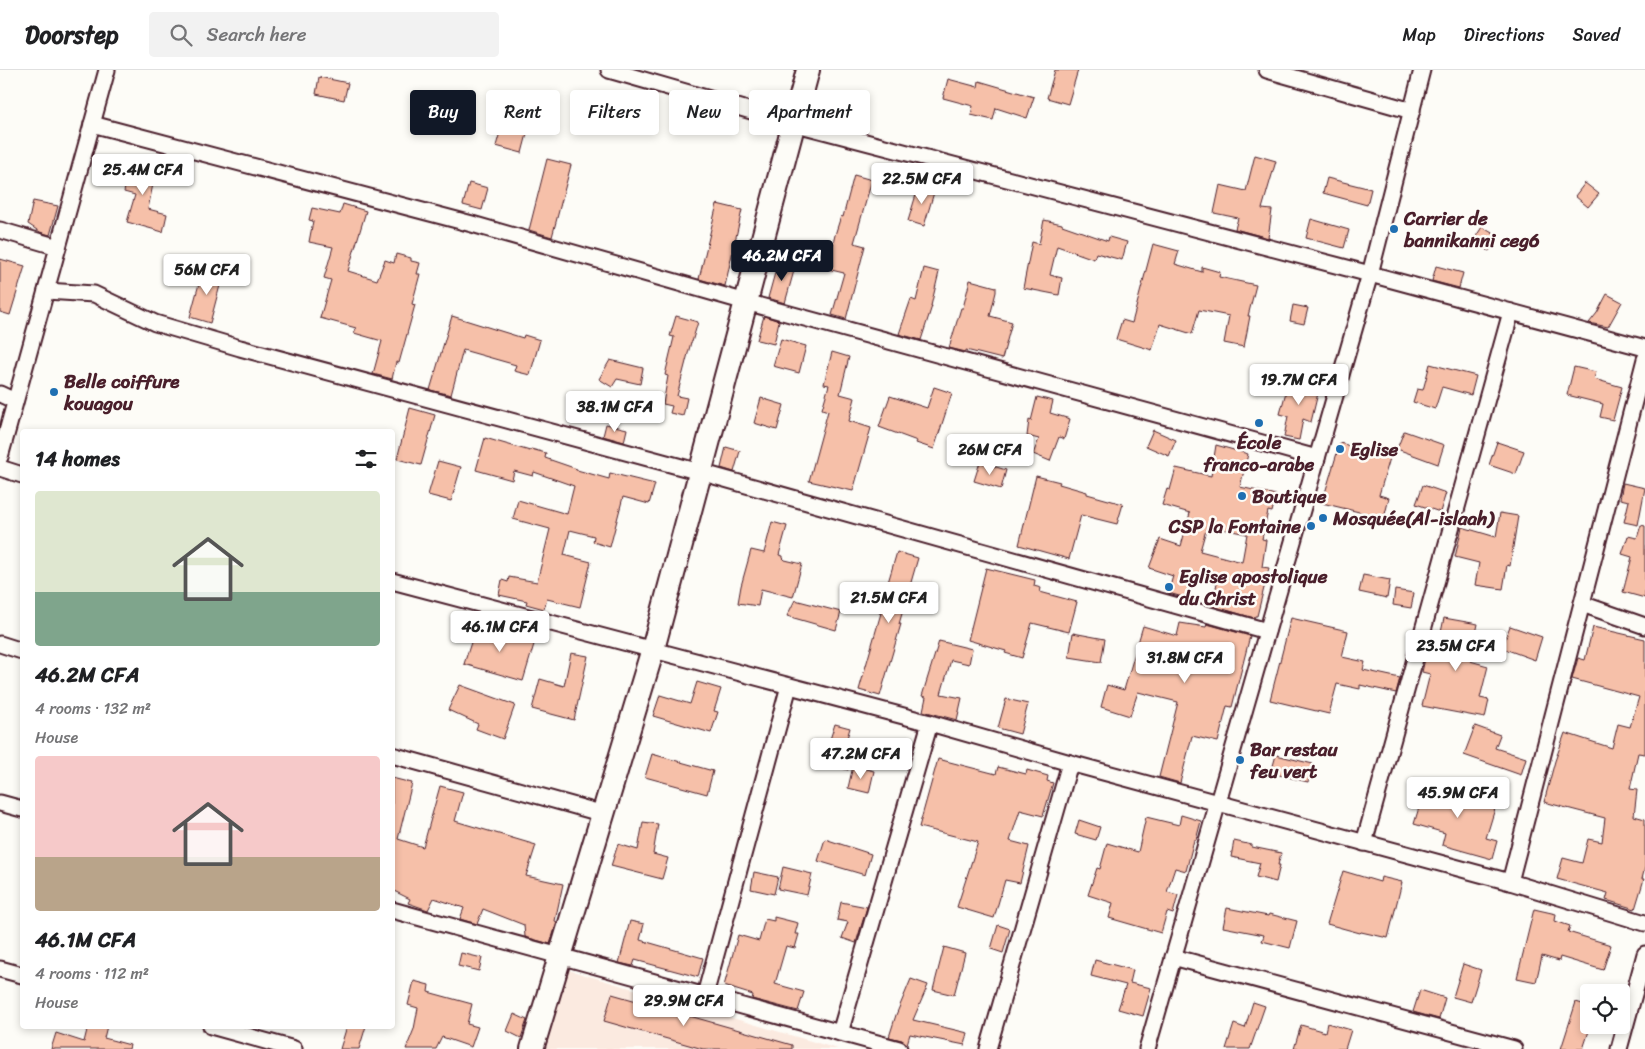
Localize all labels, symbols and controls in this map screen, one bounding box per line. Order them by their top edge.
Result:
search box [149,12,499,57]
text: Doorstep [25,14,119,56]
text: Search here [207,18,307,51]
text: Map [1403,19,1436,51]
text: Directions [1464,19,1545,51]
text: Saved [1573,19,1620,51]
icon: search [167,21,195,49]
chip: Buy [410,90,476,135]
chip: Rent [486,90,560,135]
chip: Filters [570,90,659,135]
chip: New [669,90,739,135]
chip: Apartment [749,90,870,135]
pin: 25.4M CFA [86,154,200,196]
text: 25.4M CFA [103,155,183,184]
pin: 22.5M CFA [865,162,979,205]
text: 22.5M CFA [882,164,962,193]
place label: Carrier de bannikanni ceg6 [1403,202,1540,257]
marker: Carrier de bannikanni ceg6 [1388,223,1400,235]
pin: 46.2M CFA [725,240,839,282]
text: 46.2M CFA [742,241,822,270]
pin: 56M CFA [161,254,253,296]
text: 56M CFA [174,255,240,284]
pin: 19.7M CFA [1242,364,1356,406]
place label: Belle coiffure kouagou [63,365,180,420]
text: 19.7M CFA [1260,365,1338,394]
marker: Belle coiffure kouagou [48,386,60,398]
pin: 38.1M CFA [558,390,672,433]
text: 38.1M CFA [577,392,653,421]
marker: École franco-arabe [1253,417,1265,429]
place label: École franco-arabe [1204,426,1315,481]
place label: Eglise [1350,433,1399,466]
pin: 26M CFA [944,434,1036,476]
text: 26M CFA [958,435,1022,464]
text: 14 homes [35,440,120,478]
marker: Eglise [1334,443,1346,455]
icon: filters [352,445,380,473]
place label: Boutique [1252,480,1327,513]
marker: Boutique [1236,490,1248,502]
place label: Mosquée(Al-islaah) [1332,502,1495,535]
place label: CSP la Fontaine [1168,510,1301,543]
marker: Mosquée(Al-islaah) [1317,512,1329,524]
marker: CSP la Fontaine [1305,520,1317,532]
icon: home [163,524,253,614]
place label: Eglise apostolique du Christ [1179,560,1328,615]
marker: Eglise apostolique du Christ [1163,581,1175,593]
pin: 21.5M CFA [832,582,946,624]
text: 21.5M CFA [850,583,928,612]
pin: 46.1M CFA [443,610,557,653]
text: 46.1M CFA [461,612,539,641]
pin: 23.5M CFA [1399,630,1513,672]
text: 23.5M CFA [1416,631,1496,660]
pin: 31.8M CFA [1128,642,1242,684]
text: 31.8M CFA [1147,643,1223,672]
text: 46.2M CFA [35,656,139,694]
text: 4 rooms · 132 m² [35,694,151,723]
text: House [35,723,78,752]
place label: Bar restau feu vert [1250,733,1338,788]
pin: 47.2M CFA [804,738,918,780]
text: 47.2M CFA [821,739,901,768]
marker: Bar restau feu vert [1234,754,1246,766]
pin: 45.9M CFA [1401,776,1515,819]
text: 45.9M CFA [1418,778,1498,807]
icon: home [163,789,253,879]
text: 46.1M CFA [35,921,136,959]
text: 4 rooms · 112 m² [35,959,149,988]
pin: 29.9M CFA [627,984,741,1027]
map controls [1580,984,1630,1034]
button: locate [1580,984,1630,1034]
text: 29.9M CFA [644,986,724,1015]
text: House [35,988,78,1017]

